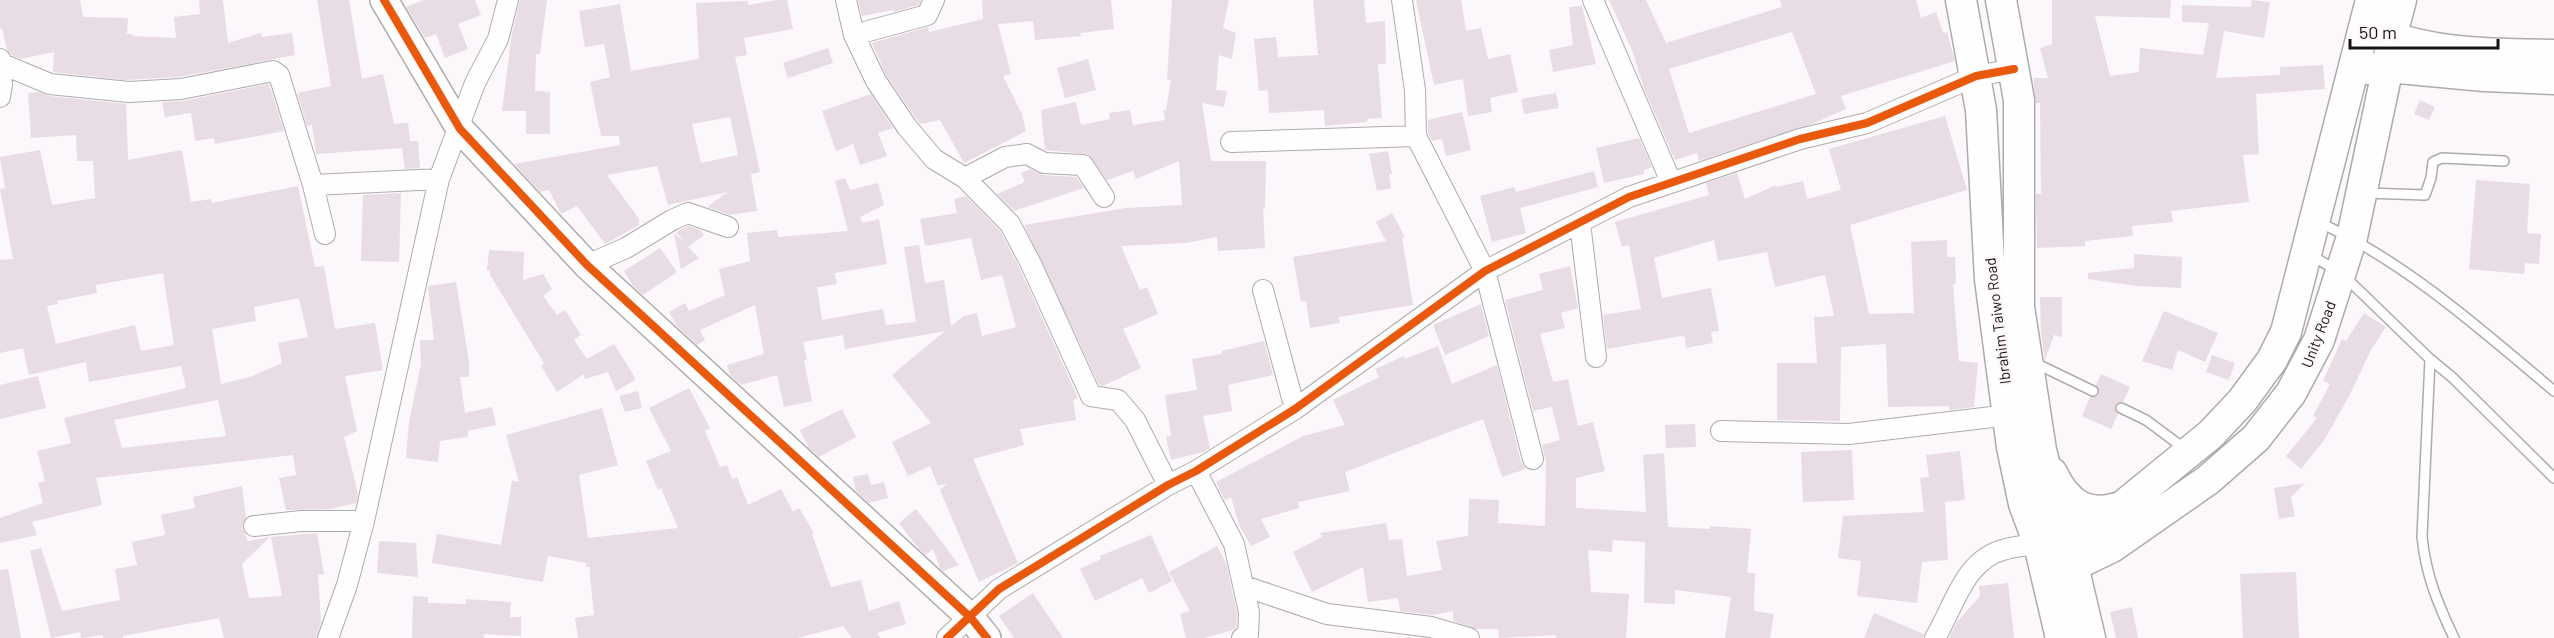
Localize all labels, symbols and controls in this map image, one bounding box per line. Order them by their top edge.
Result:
scale bar [2350,12,2498,50]
text: 50 m [2359,21,2397,43]
street label: Ibrahim Taiwo Road [1980,257,2014,385]
street label: Unity Road [2297,298,2339,370]

